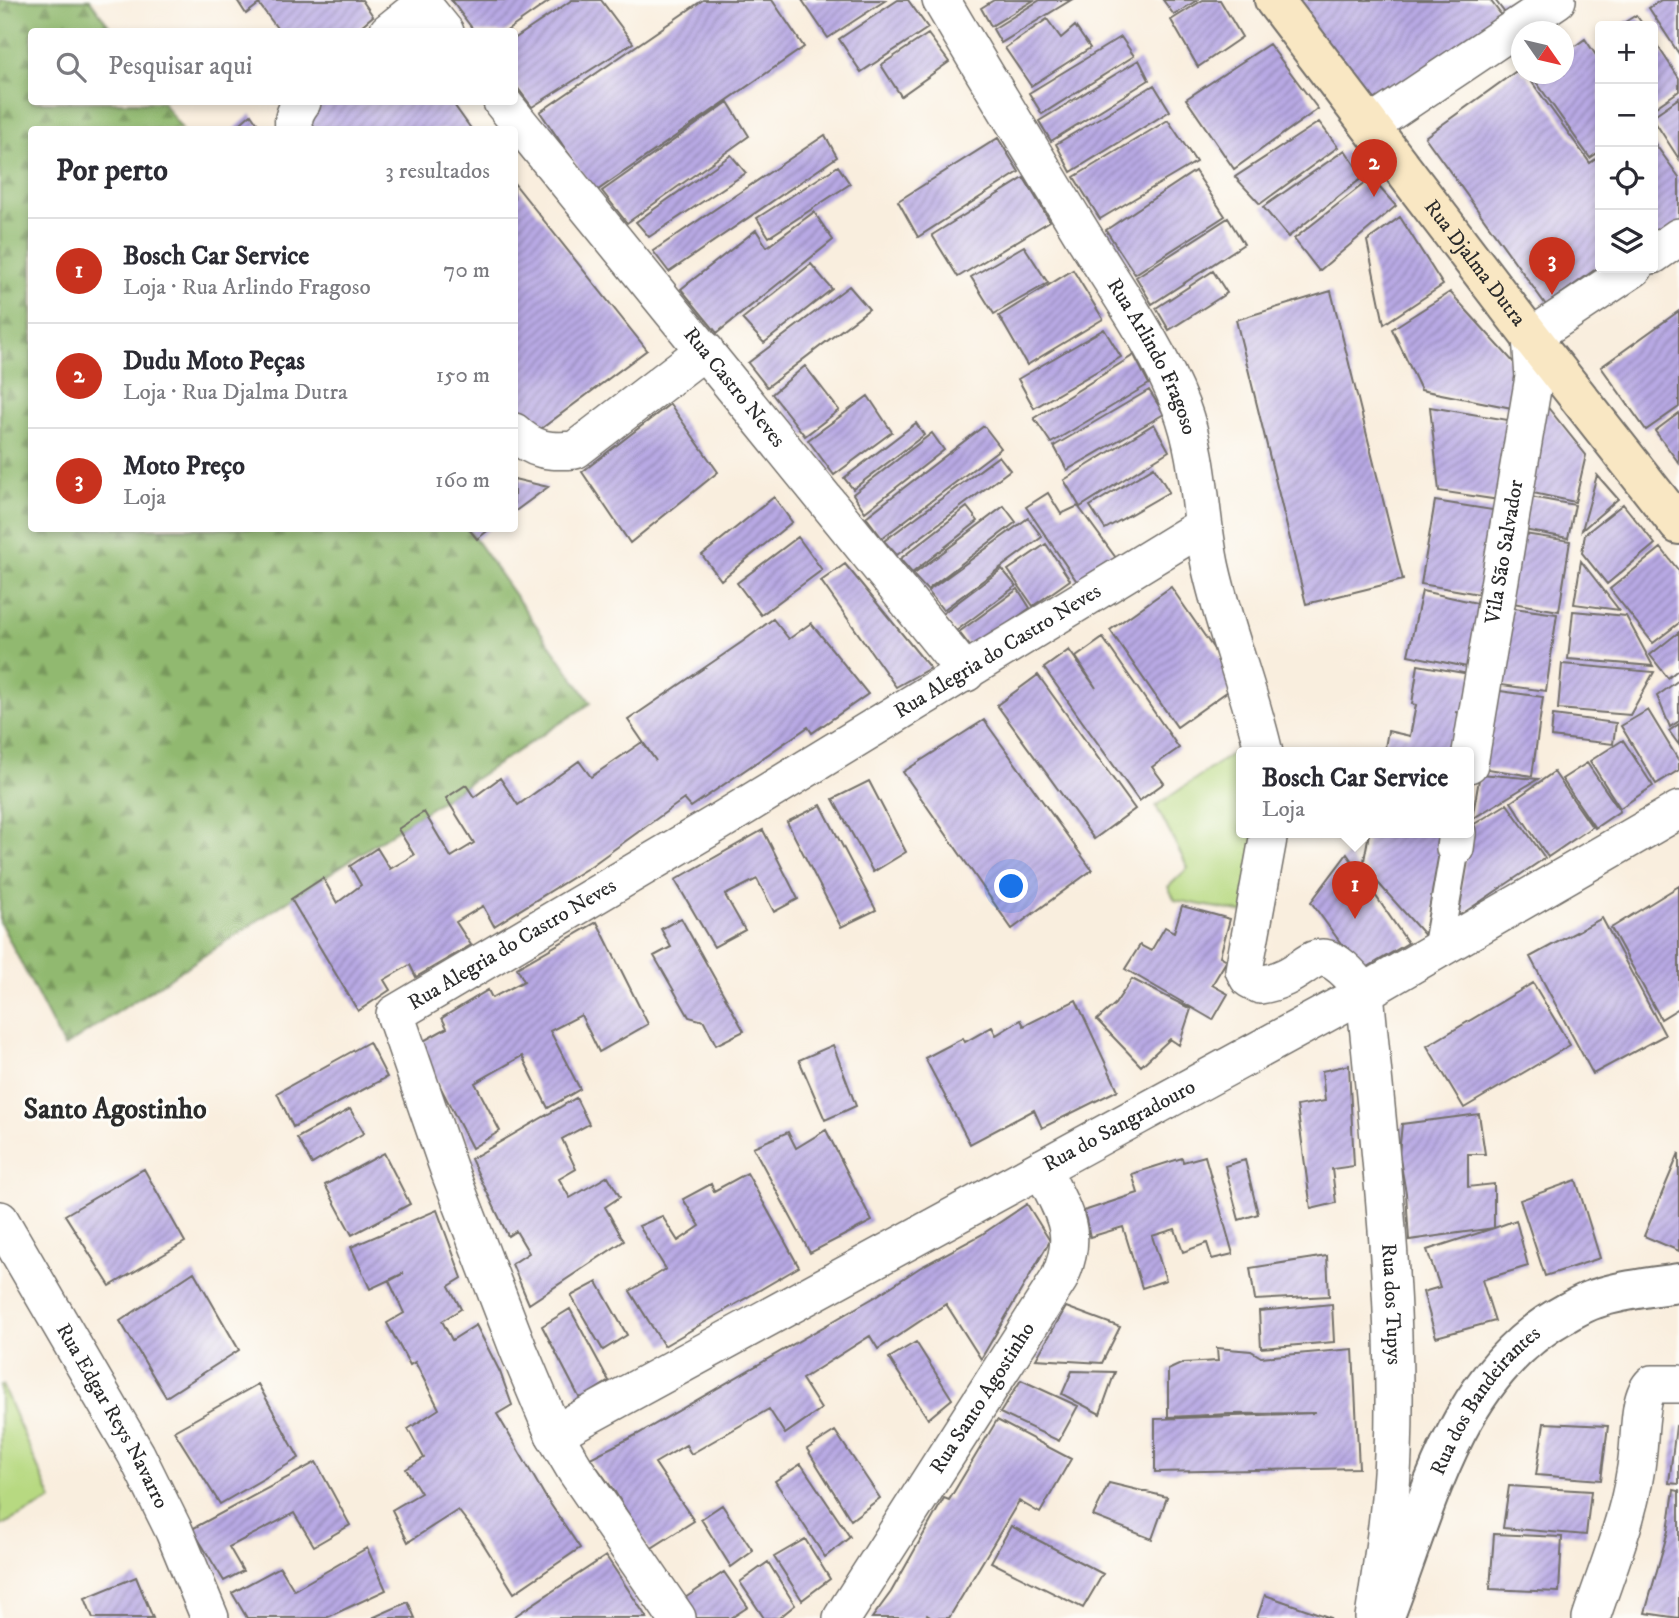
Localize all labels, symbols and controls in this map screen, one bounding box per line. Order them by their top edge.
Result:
north arrow [1511,21,1574,84]
map controls [1595,21,1658,273]
button: + [1595,21,1658,84]
search box [28,28,518,105]
icon: search [52,48,90,86]
text: Pesquisar aqui [108,50,252,83]
button: − [1595,84,1658,147]
pin: 2 [1351,139,1397,197]
button: locate [1595,147,1658,210]
text: Por perto [56,153,168,190]
text: 3 resultados [385,157,490,186]
street label: Rua Djalma Dutra [1418,195,1531,332]
button: layers [1595,210,1658,273]
pin: 3 [1529,237,1575,295]
text: Bosch Car Service [123,240,309,273]
text: 1 [75,256,83,285]
text: 70 m [443,256,490,285]
text: Loja · Rua Arlindo Fragoso [123,273,371,302]
street label: Rua Arlindo Fragoso [1101,274,1202,438]
street label: Rua Castro Neves [678,322,791,453]
text: Dudu Moto Peças [123,345,305,378]
text: 2 [73,361,85,390]
text: 150 m [436,361,490,390]
text: Loja · Rua Djalma Dutra [123,378,348,407]
text: Moto Preço [123,450,245,483]
text: 3 [75,466,83,495]
text: 160 m [435,466,490,495]
street label: Vila São Salvador [1480,478,1530,627]
text: Loja [123,483,166,512]
street label: Rua Alegria do Castro Neves [890,578,1106,725]
popup [1236,747,1474,838]
text: Bosch Car Service [1262,762,1448,795]
text: Loja [1262,795,1305,824]
pin: 1 [1332,861,1378,919]
your location [994,869,1028,903]
street label: Rua Alegria do Castro Neves [403,873,621,1016]
street label: Rua do Sangradouro [1039,1074,1200,1178]
district label: Santo Agostinho [23,1092,207,1127]
street label: Rua dos Tupys [1375,1242,1407,1365]
street label: Rua Santo Agostinho [925,1317,1041,1479]
street label: Rua Edgar Reys Navarro [50,1319,174,1513]
street label: Rua dos Bandeirantes [1425,1320,1546,1479]

